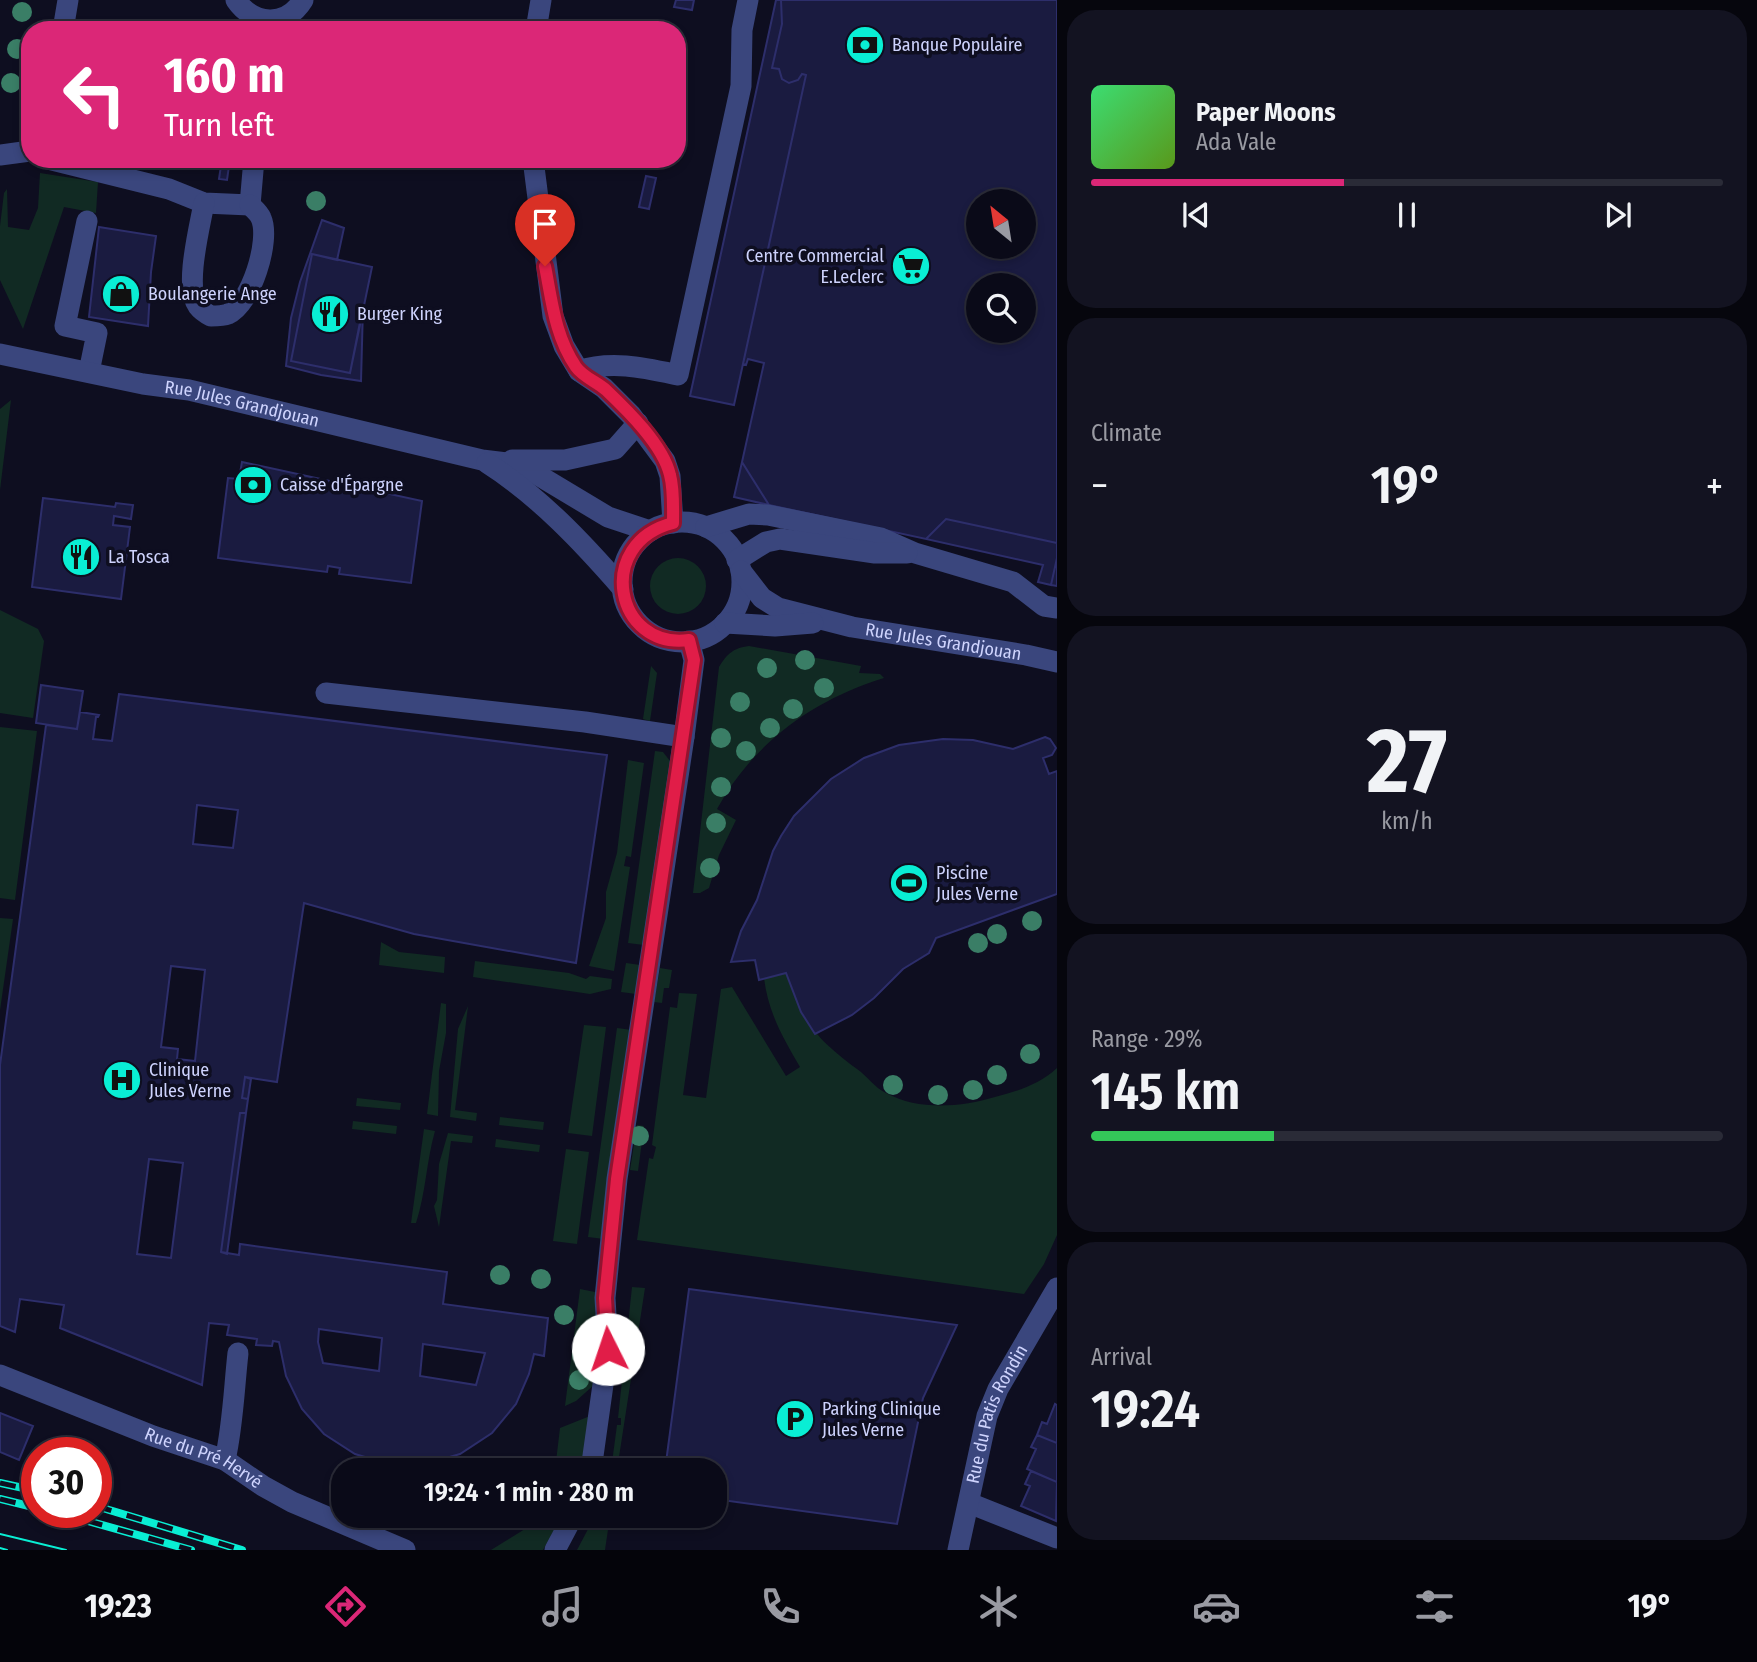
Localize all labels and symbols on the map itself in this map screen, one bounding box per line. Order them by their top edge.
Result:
bank icon: Banque Populaire [844,24,886,66]
place label: Banque Populaire [892,34,1022,56]
north arrow [966,189,1036,259]
pin [515,194,575,266]
place label: Centre Commercial E.Leclerc [746,245,884,288]
supermarket icon: Centre Commercial E.Leclerc [890,245,932,287]
shop icon: Boulangerie Ange [100,273,142,315]
place label: Boulangerie Ange [148,283,277,305]
restaurant icon: Burger King [309,293,351,335]
place label: Burger King [357,303,442,325]
street label: Rue Jules Grandjouan [163,376,321,432]
bank icon: Caisse d'Épargne [232,464,274,506]
place label: Caisse d'Épargne [280,473,403,496]
restaurant icon: La Tosca [60,536,102,578]
place label: La Tosca [108,546,170,568]
street label: Rue Jules Grandjouan [864,618,1023,665]
sports icon: Piscine Jules Verne [888,862,930,904]
place label: Piscine Jules Verne [936,862,1018,905]
hospital icon: Clinique Jules Verne [101,1059,143,1101]
place label: Clinique Jules Verne [149,1059,231,1102]
position arrow [571,1312,645,1386]
street label: Rue du Patis Rondin [962,1341,1032,1486]
parking icon: Parking Clinique Jules Verne [774,1398,816,1440]
place label: Parking Clinique Jules Verne [822,1398,941,1441]
street label: Rue du Pré Hervé [141,1423,267,1493]
speed limit sign: 30 [21,1437,112,1528]

